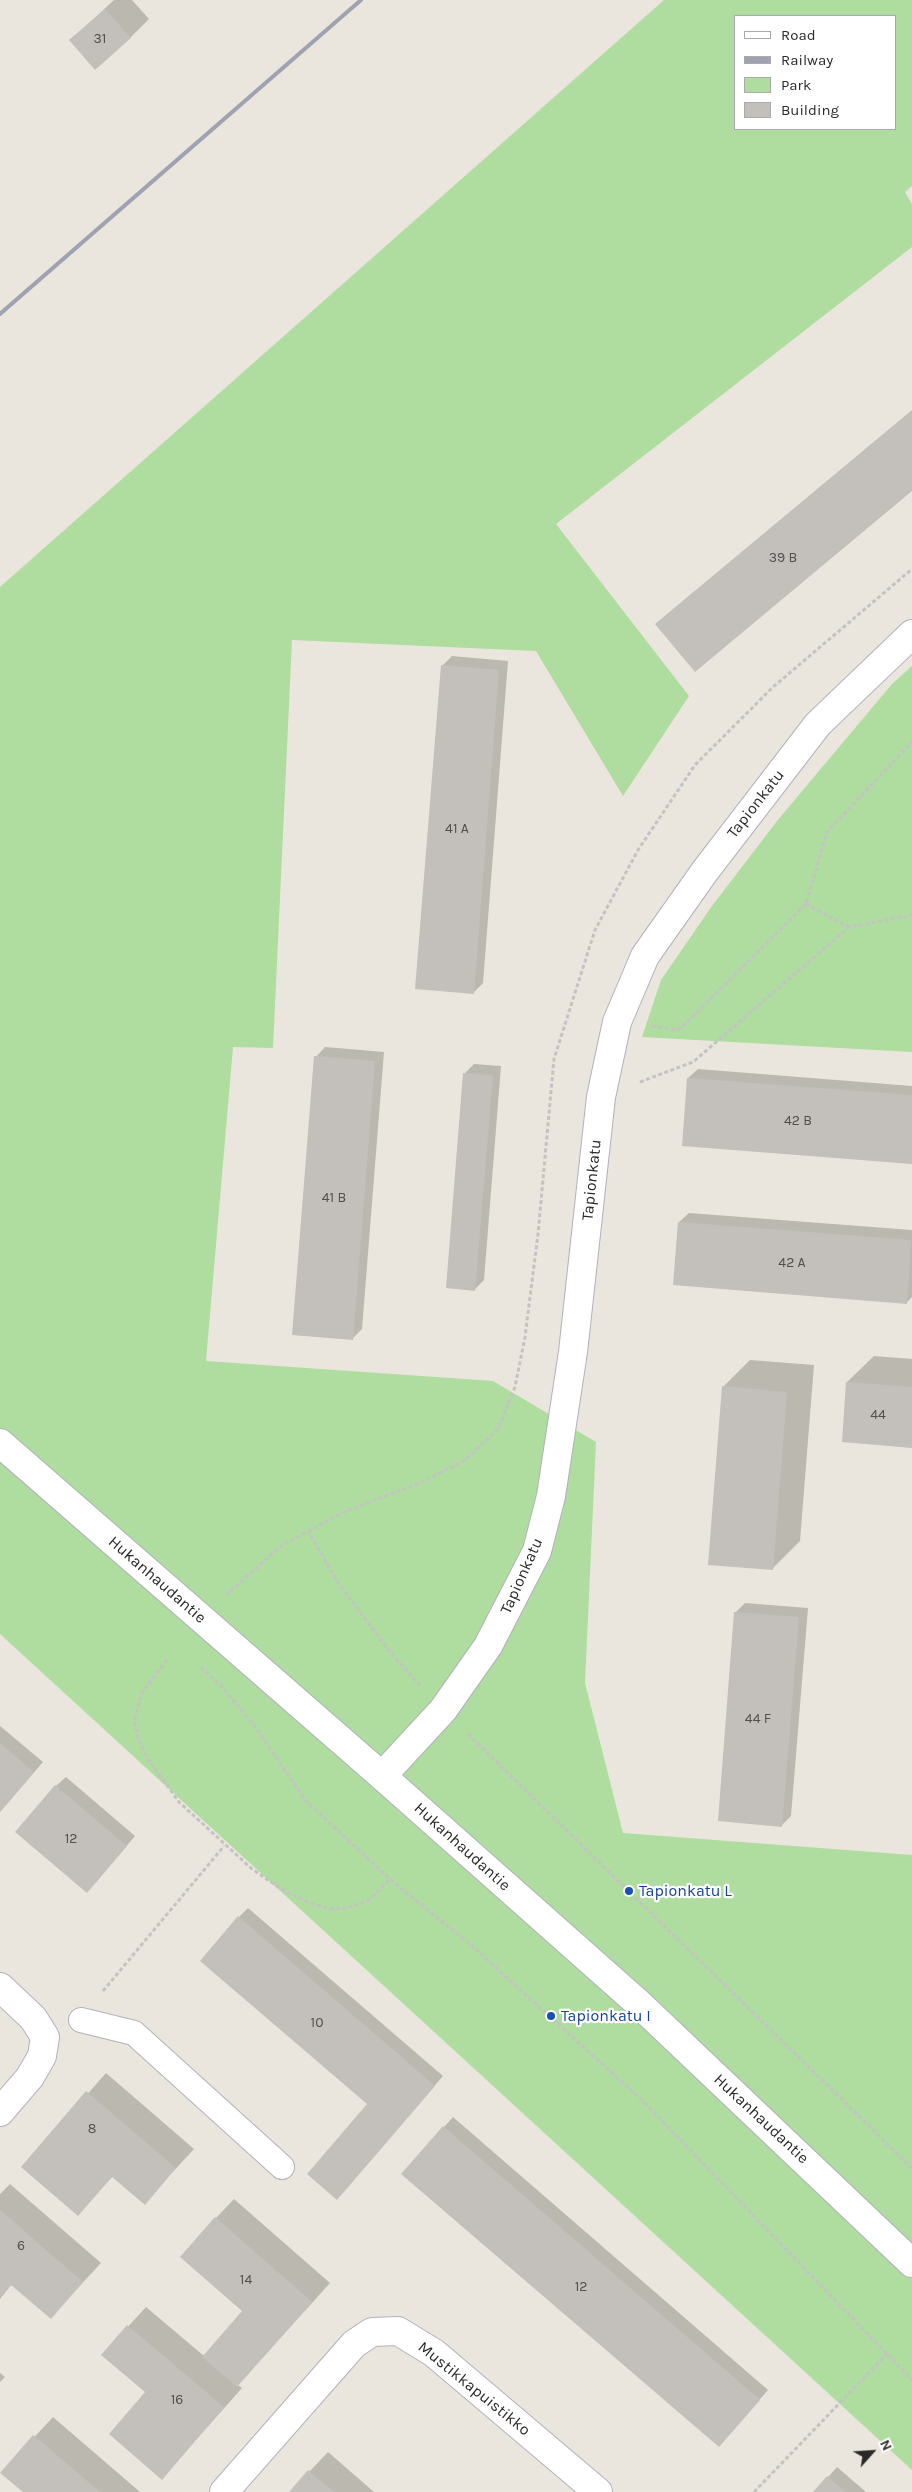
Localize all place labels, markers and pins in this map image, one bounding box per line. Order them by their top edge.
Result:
place label: Tapionkatu L [639,1881,732,1901]
marker: Tapionkatu L [623,1885,635,1897]
place label: Tapionkatu I [561,2006,651,2026]
marker: Tapionkatu I [545,2010,557,2022]

